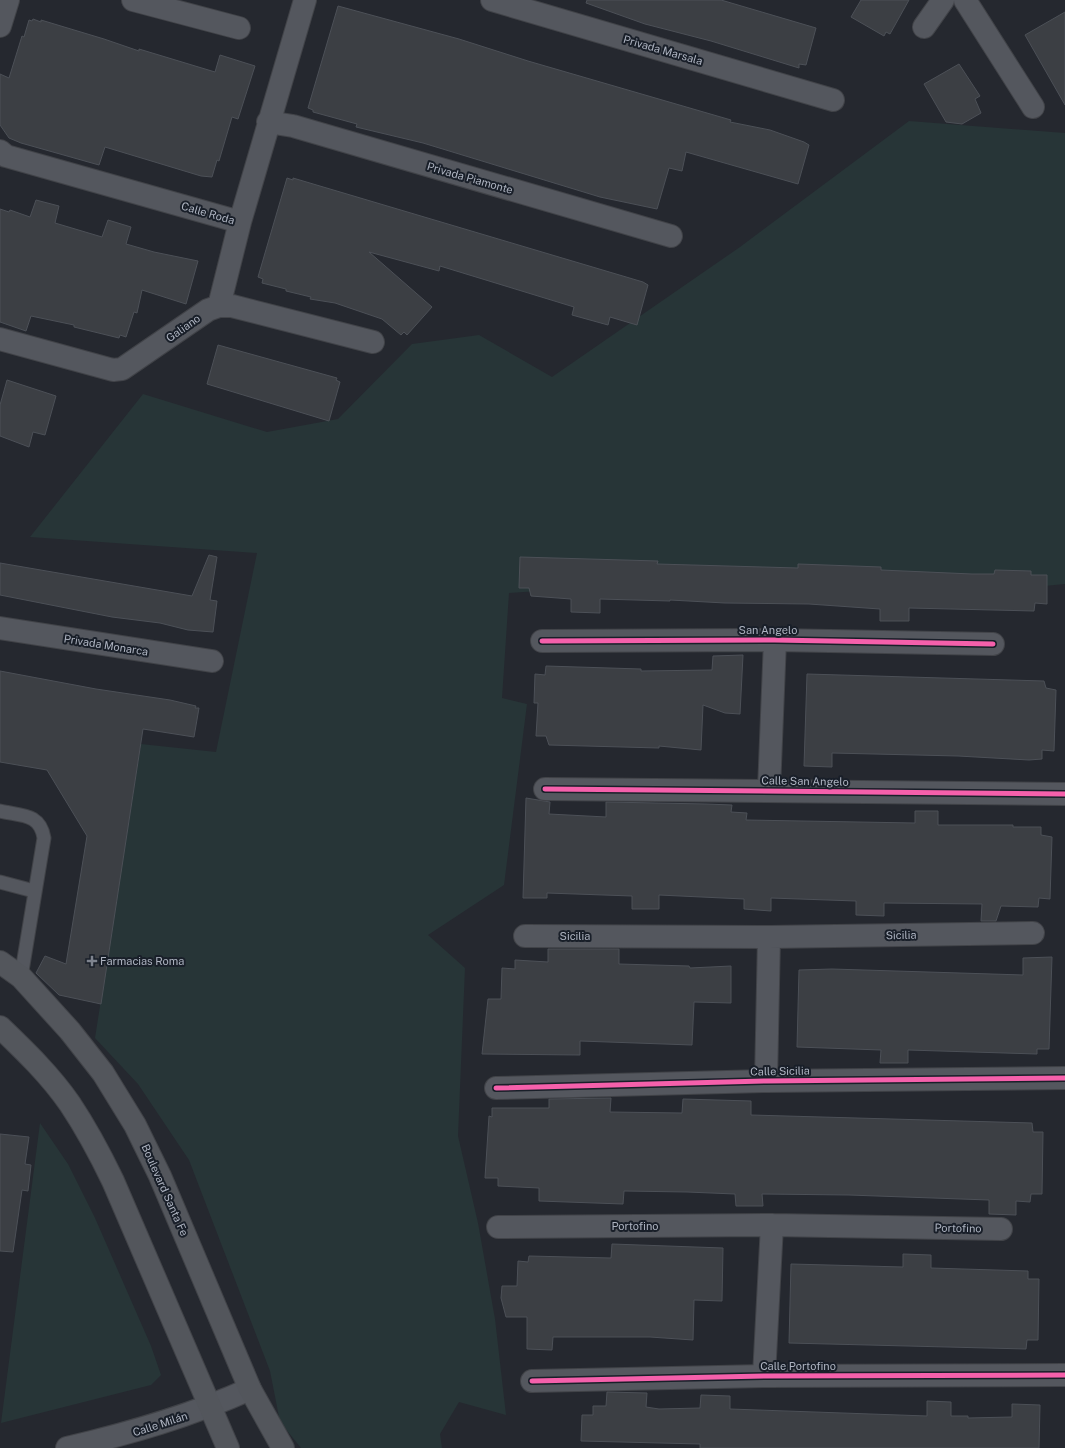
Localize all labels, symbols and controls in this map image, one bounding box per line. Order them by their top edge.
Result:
street label: Privada Marsala [622,33,704,67]
street label: Privada Piamonte [426,160,514,196]
street label: Calle Roda [180,200,236,226]
street label: Galiano [164,312,202,344]
street label: San Angelo [739,624,797,636]
street label: Privada Monarca [63,632,149,658]
street label: Calle San Angelo [761,774,849,788]
street label: Sicilia [885,929,917,941]
street label: Sicilia [560,930,590,942]
place label: Farmacias Roma [100,955,184,967]
marker: Farmacias Roma [87,956,97,966]
street label: Calle Sicilia [750,1064,810,1078]
street label: Boulevard Santa Fe [139,1142,191,1238]
street label: Portofino [611,1220,659,1232]
street label: Portofino [934,1222,982,1234]
street label: Calle Portofino [760,1360,836,1372]
street label: Calle Milán [131,1410,189,1438]

